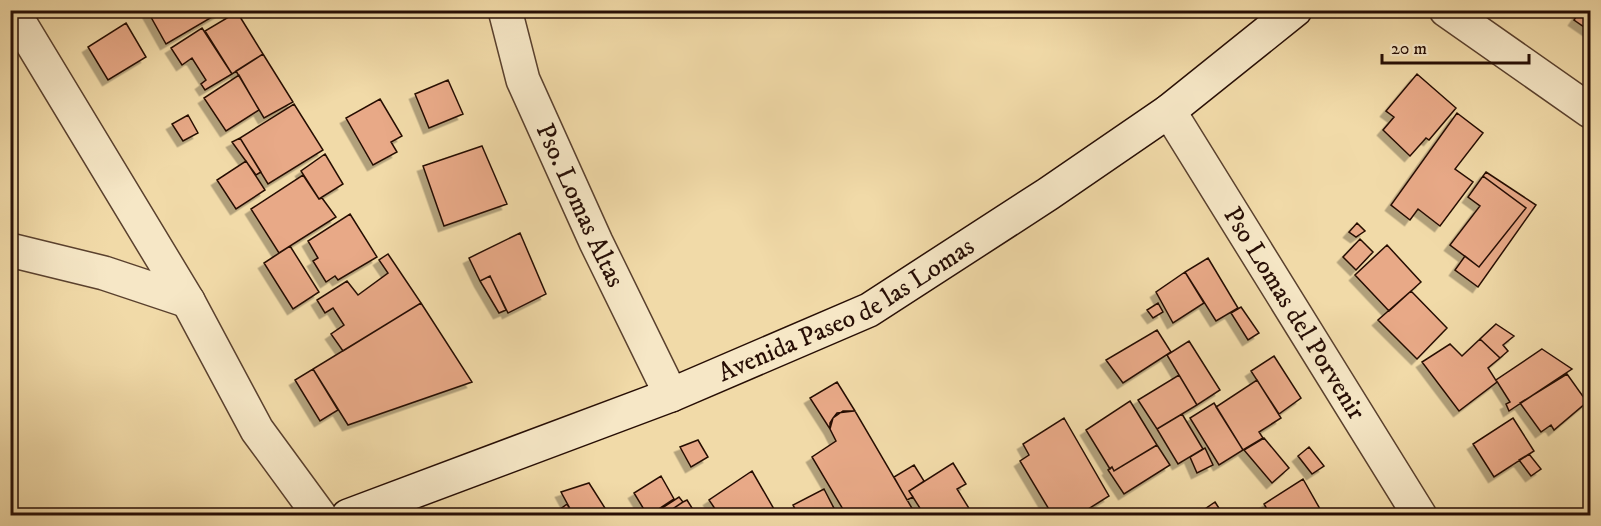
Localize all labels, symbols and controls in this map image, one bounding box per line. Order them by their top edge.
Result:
scale bar [1382,27,1529,65]
text: 20 m [1391,38,1427,60]
street label: Pso. Lomas Altas [528,118,632,293]
street label: Pso Lomas del Porvenir [1216,201,1373,426]
street label: Avenida Paseo de las Lomas [713,230,980,389]

